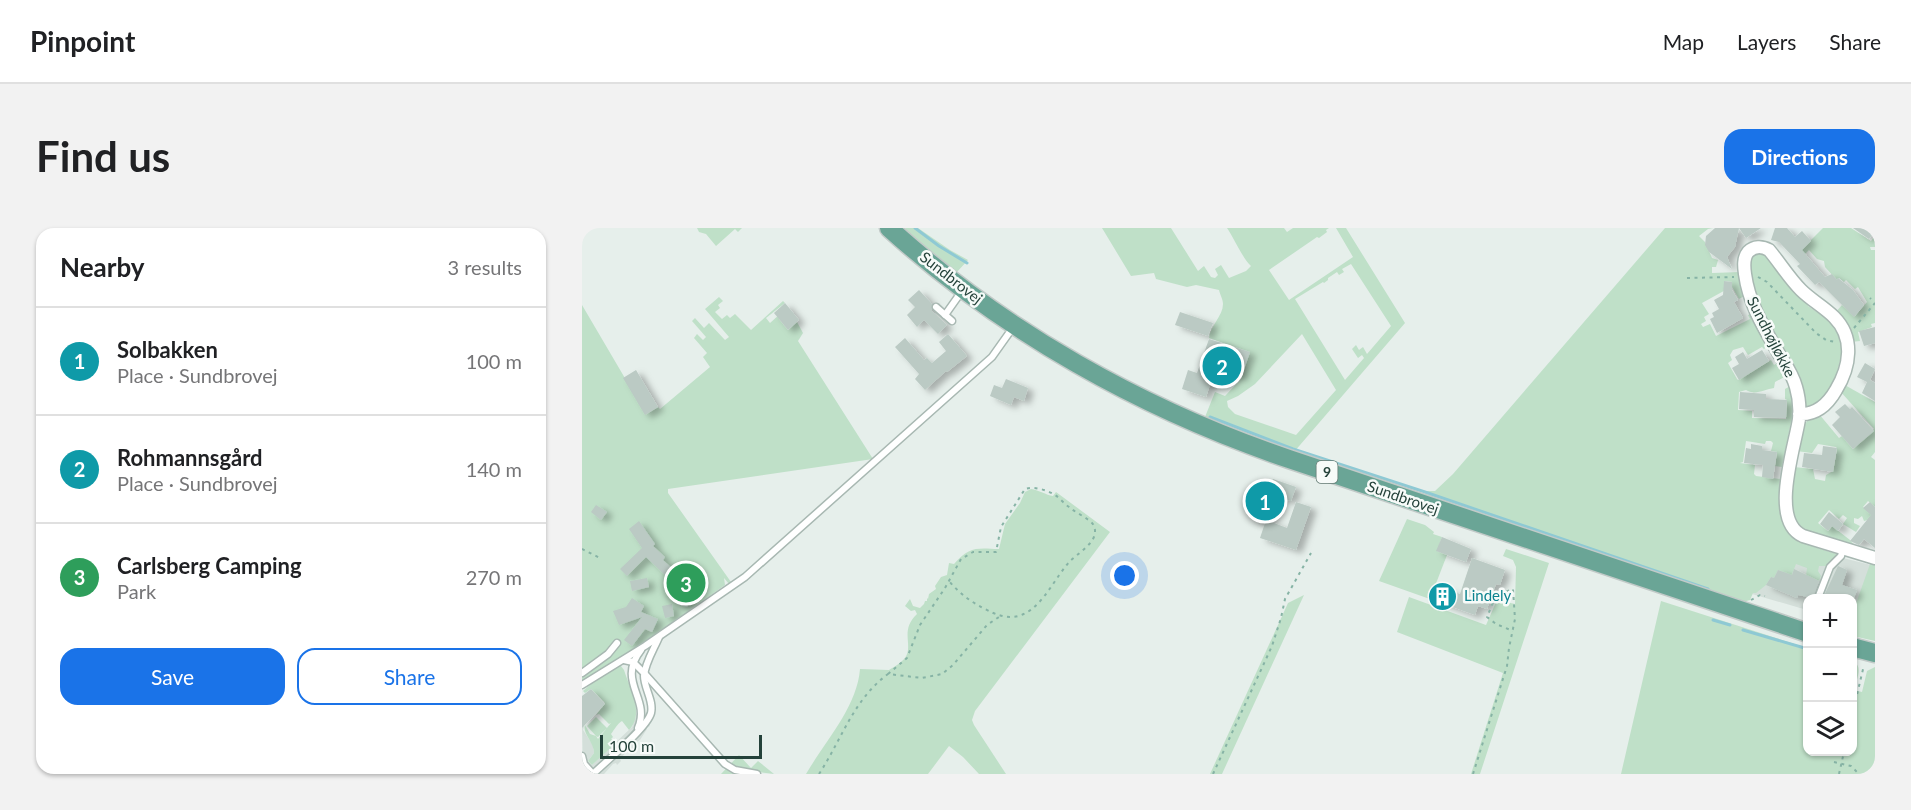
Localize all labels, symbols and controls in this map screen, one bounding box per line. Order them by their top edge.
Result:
text: Pinpoint [30,24,135,58]
text: Map [1663,29,1704,54]
text: Layers [1737,29,1796,54]
text: Share [1829,29,1881,54]
button: Directions [1724,129,1875,184]
text: Find us [36,131,170,181]
street label: Sundbrovej [917,247,986,307]
text: Nearby [60,251,145,283]
text: 3 results [447,255,522,279]
street label: Sundhøjløkke [1744,293,1800,380]
text: Solbakken [117,336,218,363]
pin: 2 [1202,344,1242,388]
text: 1 [74,349,85,373]
text: 100 m [466,349,522,373]
text: Place · Sundbrovej [117,363,278,387]
text: Rohmannsgård [117,444,263,471]
text: 2 [74,457,85,481]
text: 140 m [466,457,522,481]
road number: 9 [1316,461,1338,483]
text: Place · Sundbrovej [117,471,278,495]
street label: Sundbrovej [1365,476,1441,518]
pin: 1 [1246,478,1284,524]
text: Carlsberg Camping [117,552,302,579]
pin: 3 [666,560,706,606]
your location [1110,561,1139,590]
text: 3 [74,565,85,589]
text: 270 m [466,565,522,589]
text: Park [117,579,156,603]
building icon: Lindely [1427,580,1459,612]
place label: Lindely [1464,586,1512,604]
map controls [1803,594,1857,756]
button: + [1803,594,1857,648]
button: Save [60,648,285,705]
button: Share [297,648,522,705]
button: − [1803,648,1857,702]
button: layers [1803,702,1857,756]
scale bar [600,732,762,760]
text: 100 m [609,736,654,755]

